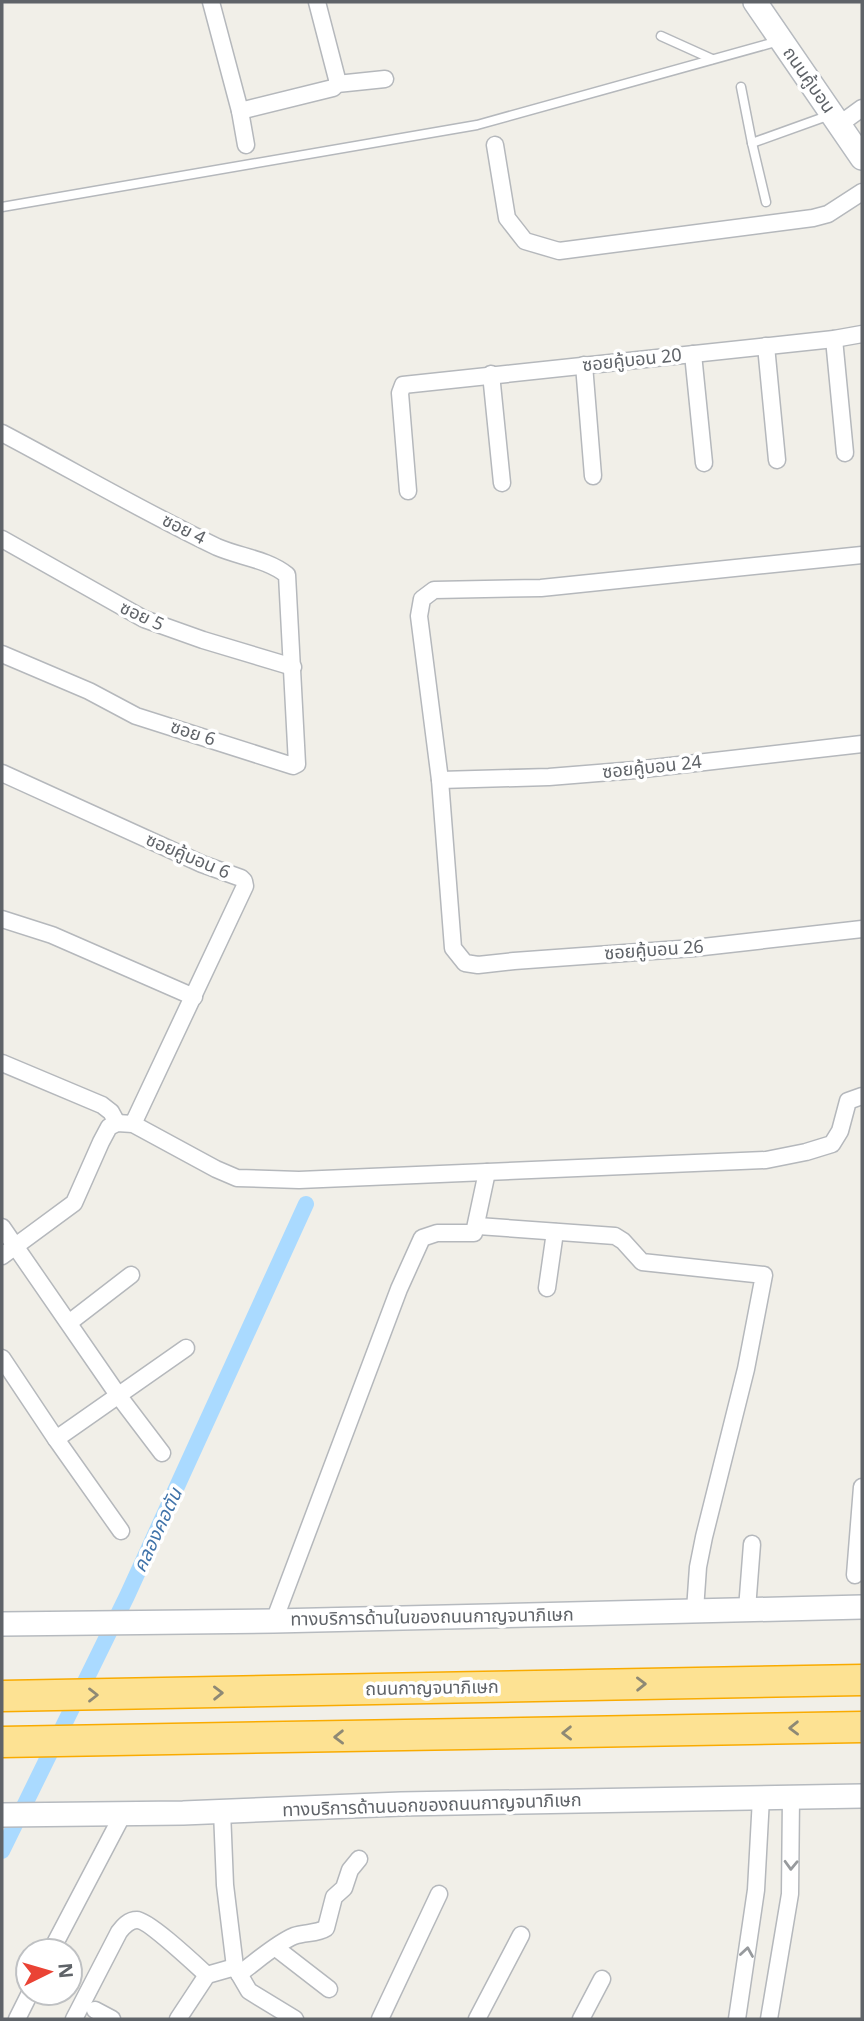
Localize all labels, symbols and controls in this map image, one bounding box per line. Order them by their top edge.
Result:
street label: ถนนคู้บอน [777,41,842,118]
street label: ซอยคู้บอน 20 [581,342,683,377]
street label: ซอย 4 [159,507,210,549]
street label: ซอย 5 [116,594,168,636]
street label: ซอย 6 [168,714,219,751]
street label: ซอยคู้บอน 24 [601,749,703,784]
street label: ซอยคู้บอน 6 [142,827,234,884]
street label: ซอยคู้บอน 26 [603,934,705,965]
water label: คลองคอตัน [126,1483,188,1576]
street label: ทางบริการด้านในของถนนกาญจนาภิเษก [290,1602,574,1630]
street label: ถนนกาญจนาภิเษก [365,1674,499,1700]
one-way arrow [636,1676,647,1692]
one-way arrow [213,1685,223,1701]
one-way arrow [88,1687,99,1703]
one-way arrow [788,1721,799,1736]
one-way arrow [561,1725,571,1741]
one-way arrow [333,1729,344,1744]
street label: ทางบริการด้านนอกของถนนกาญจนาภิเษก [282,1787,582,1821]
one-way arrow [783,1860,798,1871]
north arrow [14,1937,84,2007]
one-way arrow [739,1946,754,1958]
text: N [52,1962,80,1979]

